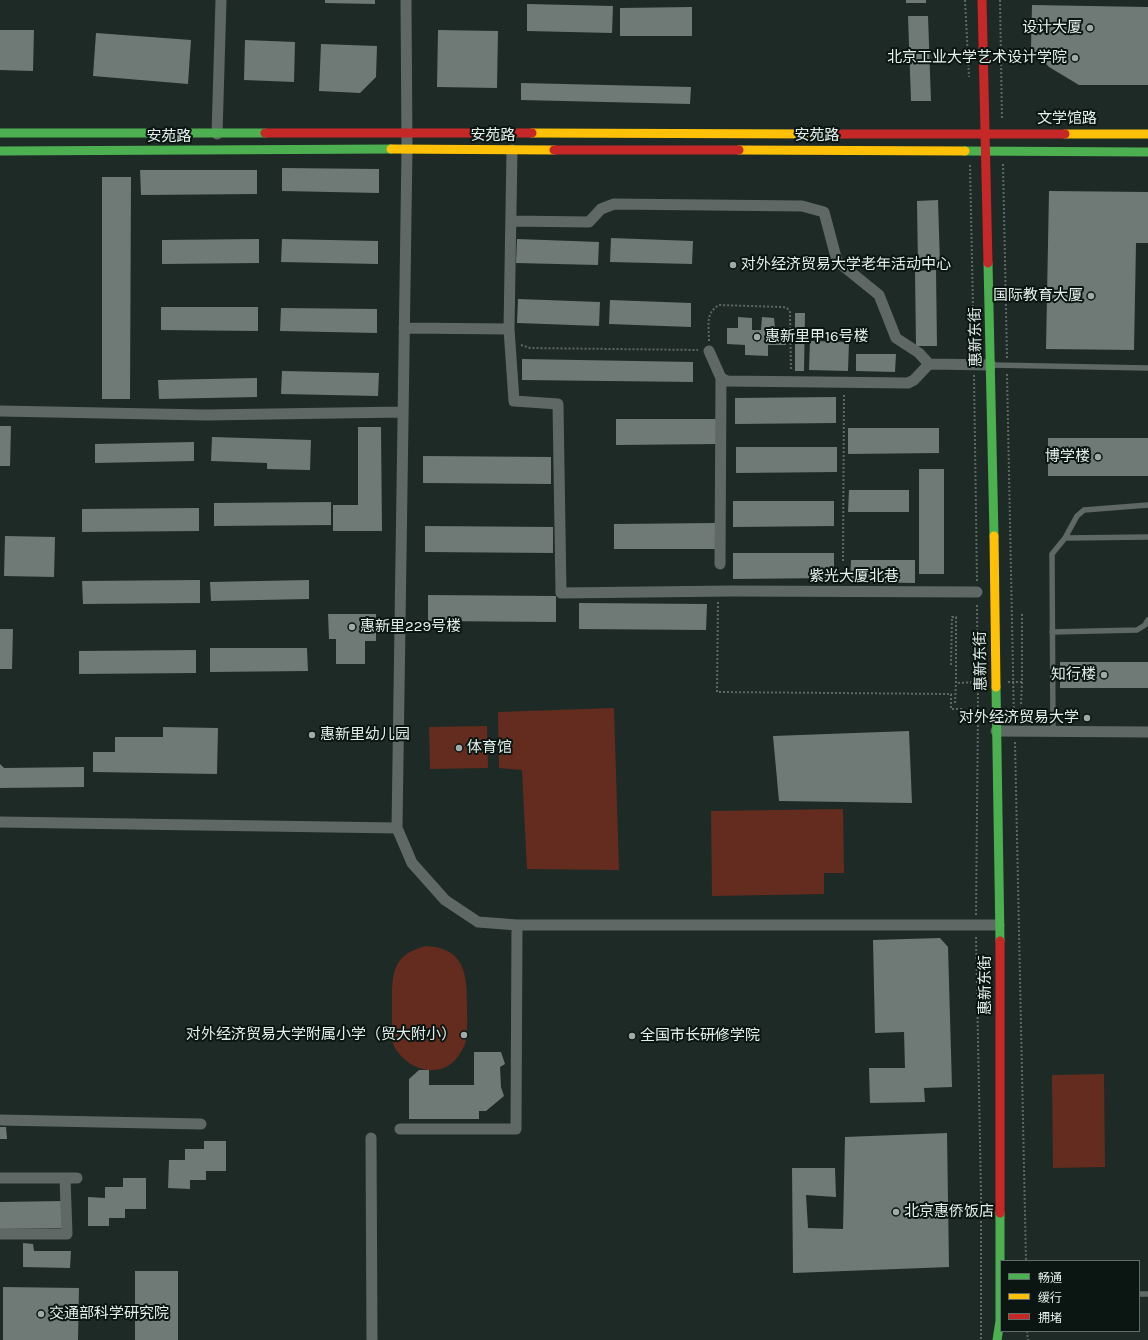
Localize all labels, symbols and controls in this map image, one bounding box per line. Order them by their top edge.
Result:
place label: 设计大厦 [1022,19,1082,37]
marker: 设计大厦 [1085,23,1095,33]
place label: 北京工业大学艺术设计学院 [887,49,1067,67]
marker: 北京工业大学艺术设计学院 [1070,53,1080,63]
street label: 文学馆路 [1037,110,1097,128]
street label: 安苑路 [471,127,515,145]
street label: 安苑路 [795,127,839,145]
street label: 安苑路 [147,128,191,146]
place label: 对外经济贸易大学老年活动中心 [741,256,951,274]
marker: 对外经济贸易大学老年活动中心 [728,260,738,270]
place label: 国际教育大厦 [993,287,1083,305]
marker: 国际教育大厦 [1086,291,1096,301]
street label: 惠新东街 [966,307,986,367]
place label: 惠新里甲16号楼 [765,328,869,346]
marker: 惠新里甲16号楼 [752,332,762,342]
place label: 博学楼 [1045,448,1090,466]
marker: 博学楼 [1093,452,1103,462]
street label: 紫光大厦北巷 [809,568,899,586]
place label: 惠新里229号楼 [360,618,461,636]
marker: 惠新里229号楼 [347,622,357,632]
street label: 惠新东街 [971,631,991,691]
place label: 知行楼 [1051,666,1096,684]
marker: 知行楼 [1099,670,1109,680]
place label: 对外经济贸易大学 [959,709,1079,727]
marker: 对外经济贸易大学 [1082,713,1092,723]
place label: 惠新里幼儿园 [320,726,410,744]
marker: 惠新里幼儿园 [307,730,317,740]
place label: 体育馆 [467,739,512,757]
marker: 体育馆 [454,743,464,753]
street label: 惠新东街 [977,955,995,1015]
place label: 对外经济贸易大学附属小学（贸大附小） [186,1026,456,1044]
place label: 全国市长研修学院 [640,1027,760,1045]
marker: 对外经济贸易大学附属小学（贸大附小） [459,1030,469,1040]
marker: 全国市长研修学院 [627,1031,637,1041]
place label: 北京惠侨饭店 [904,1203,994,1221]
marker: 北京惠侨饭店 [891,1207,901,1217]
legend [1000,1260,1140,1332]
text: 畅通 [1038,1271,1062,1285]
text: 缓行 [1038,1291,1062,1305]
place label: 交通部科学研究院 [49,1305,169,1323]
marker: 交通部科学研究院 [36,1309,46,1319]
text: 拥堵 [1038,1311,1062,1325]

